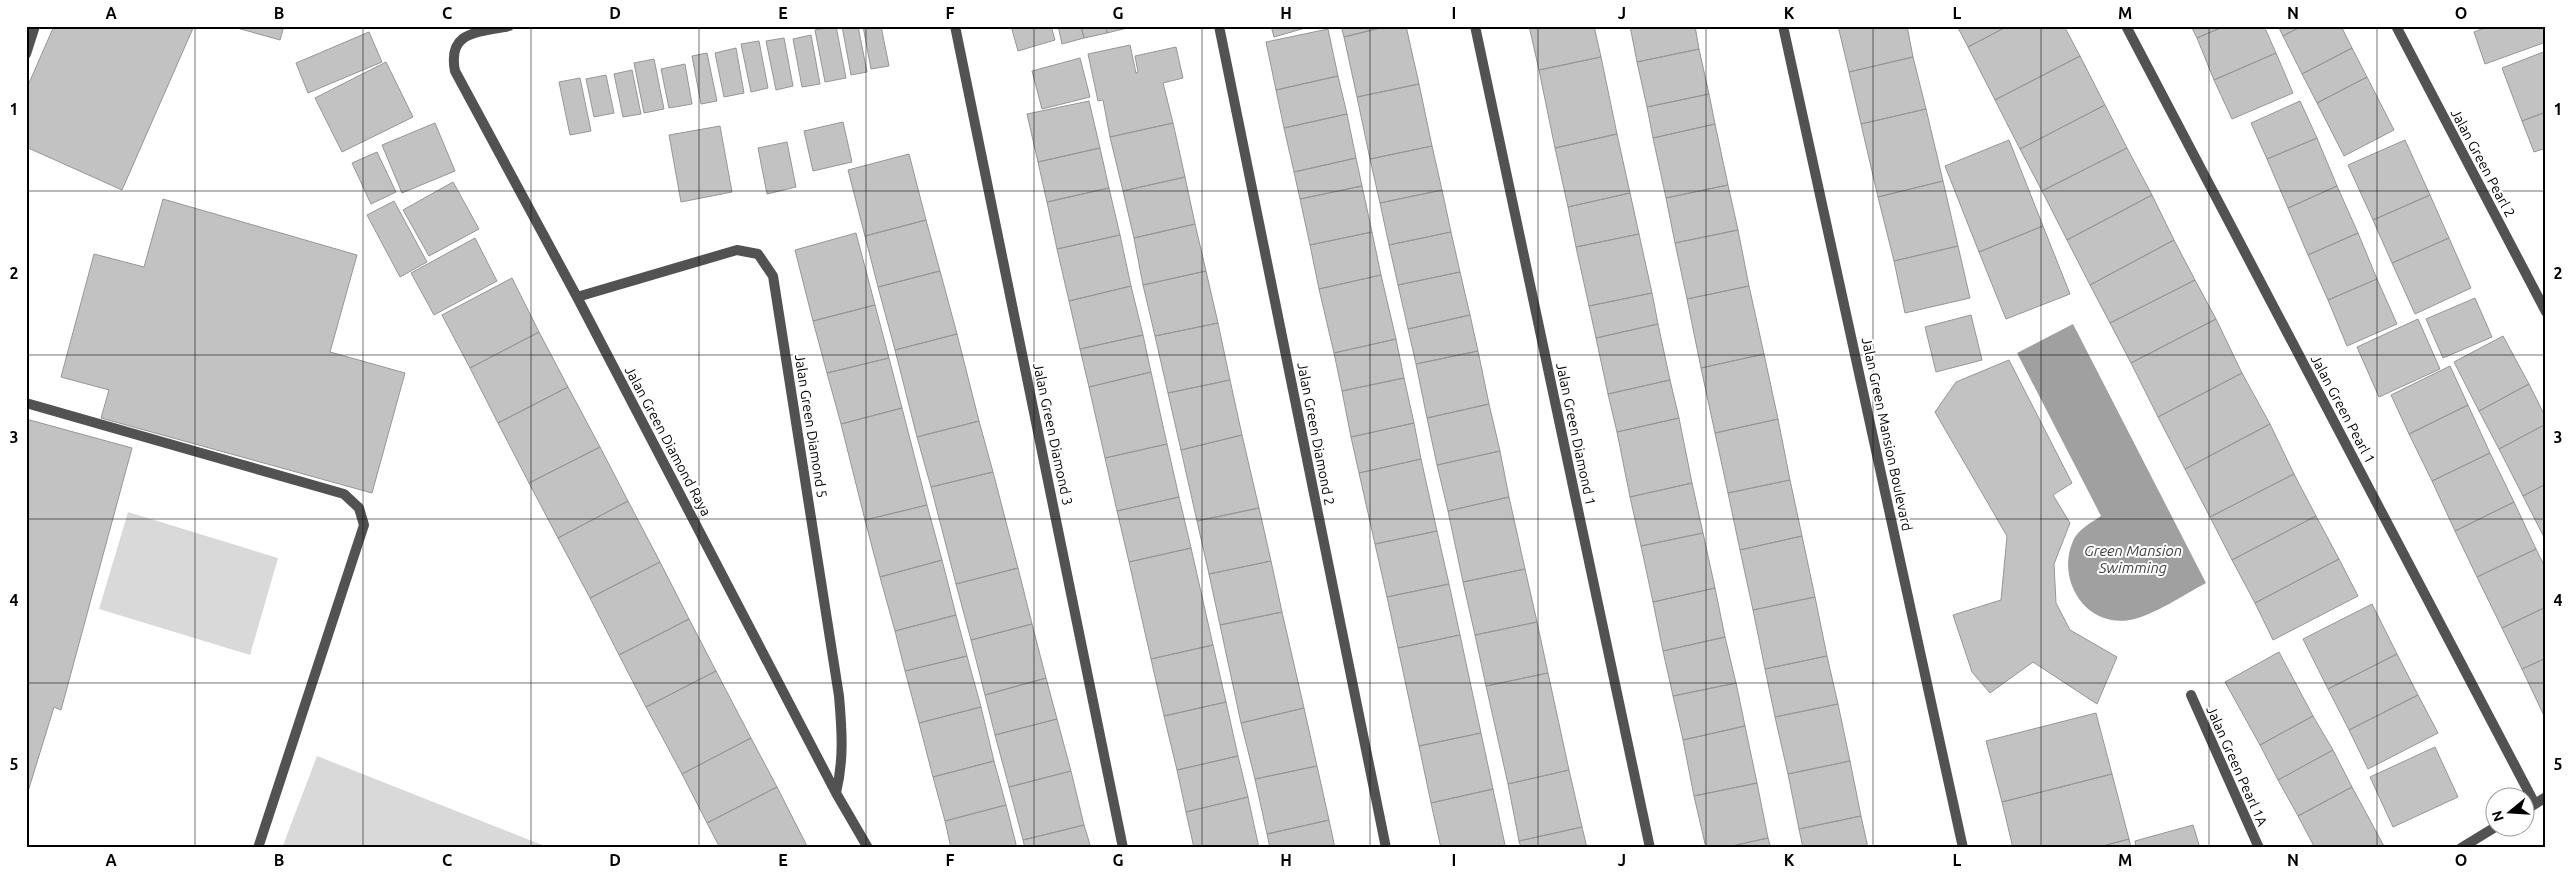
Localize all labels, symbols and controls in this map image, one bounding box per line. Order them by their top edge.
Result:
text: A [105,4,117,22]
text: B [274,4,284,22]
text: C [442,4,452,22]
text: D [609,4,621,22]
text: E [778,4,788,22]
text: F [946,4,955,22]
text: G [1112,4,1124,22]
text: H [1280,4,1292,22]
text: I [1452,4,1456,22]
text: J [1618,4,1626,22]
text: K [1784,4,1795,22]
text: L [1953,4,1962,22]
text: M [2118,4,2132,22]
text: N [2287,4,2299,22]
text: O [2455,4,2467,22]
text: 1 [9,100,19,118]
text: 1 [2553,100,2563,118]
street label: Jalan Green Pearl 2 [2448,106,2518,220]
text: 2 [9,264,19,282]
text: 2 [2553,264,2563,282]
street label: Jalan Green Mansion Boulevard [1859,336,1915,532]
street label: Jalan Green Pearl 1 [2308,352,2378,466]
street label: Jalan Green Diamond 5 [792,353,830,499]
street label: Jalan Green Diamond 3 [1030,361,1076,507]
street label: Jalan Green Diamond 2 [1294,361,1338,507]
street label: Jalan Green Diamond 1 [1553,361,1599,507]
street label: Jalan Green Diamond Raya [622,363,714,519]
text: 3 [9,428,19,446]
text: 3 [2553,428,2563,446]
water label: Green Mansion Swimming [2084,542,2182,576]
text: 4 [9,591,19,609]
text: 4 [2553,591,2563,609]
street label: Jalan Green Pearl 1A [2203,704,2271,828]
text: 5 [9,755,19,773]
text: 5 [2553,755,2563,773]
north arrow [2484,786,2534,836]
text: N [2488,809,2507,823]
text: A [105,851,117,869]
text: B [274,851,284,869]
text: C [442,851,452,869]
text: D [609,851,621,869]
text: E [778,851,788,869]
text: F [946,851,955,869]
text: G [1112,851,1124,869]
text: H [1280,851,1292,869]
text: I [1452,851,1456,869]
text: J [1618,851,1626,869]
text: K [1784,851,1795,869]
text: L [1953,851,1962,869]
text: M [2118,851,2132,869]
text: N [2287,851,2299,869]
text: O [2455,851,2467,869]

